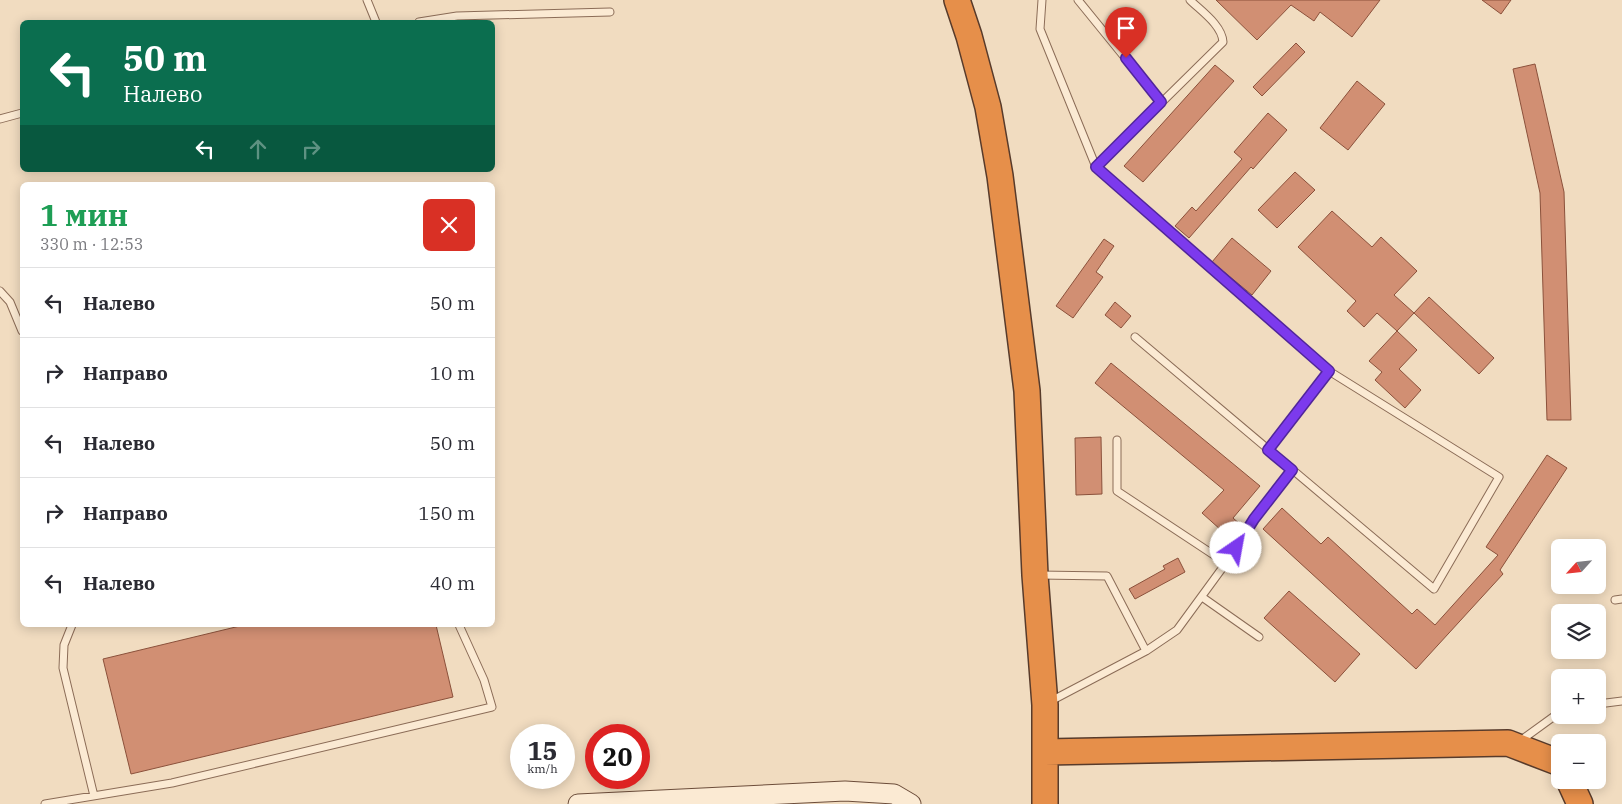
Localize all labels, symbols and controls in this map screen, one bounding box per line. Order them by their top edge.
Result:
pin [1105,7,1147,58]
icon: arrive [1112,14,1140,42]
text: 50 m [123,35,207,81]
icon: left [40,40,105,105]
text: Налево [123,79,202,108]
icon: left [191,135,219,163]
icon: ahead [244,135,272,163]
icon: right [297,135,325,163]
text: 1 мин [40,195,128,234]
button: close [423,199,475,251]
text: 330 m · 12:53 [40,234,143,254]
icon: left [40,289,68,317]
text: Налево [83,291,155,315]
text: 50 m [430,291,475,315]
icon: right [40,359,68,387]
text: Направо [83,361,168,385]
text: 10 m [430,361,475,385]
icon: left [40,429,68,457]
text: Налево [83,431,155,455]
text: 50 m [430,431,475,455]
icon: right [40,499,68,527]
text: Направо [83,501,168,525]
text: 150 m [418,501,475,525]
position arrow [1209,521,1261,573]
north arrow [1551,539,1606,594]
map controls [1551,539,1606,789]
icon: left [40,569,68,597]
text: Налево [83,571,155,595]
text: 40 m [430,571,475,595]
button: layers [1551,604,1606,659]
button: + [1551,669,1606,724]
speed limit sign: 20 [585,724,650,789]
text: 15 [527,734,558,767]
button: − [1551,734,1606,789]
text: km/h [527,761,558,776]

